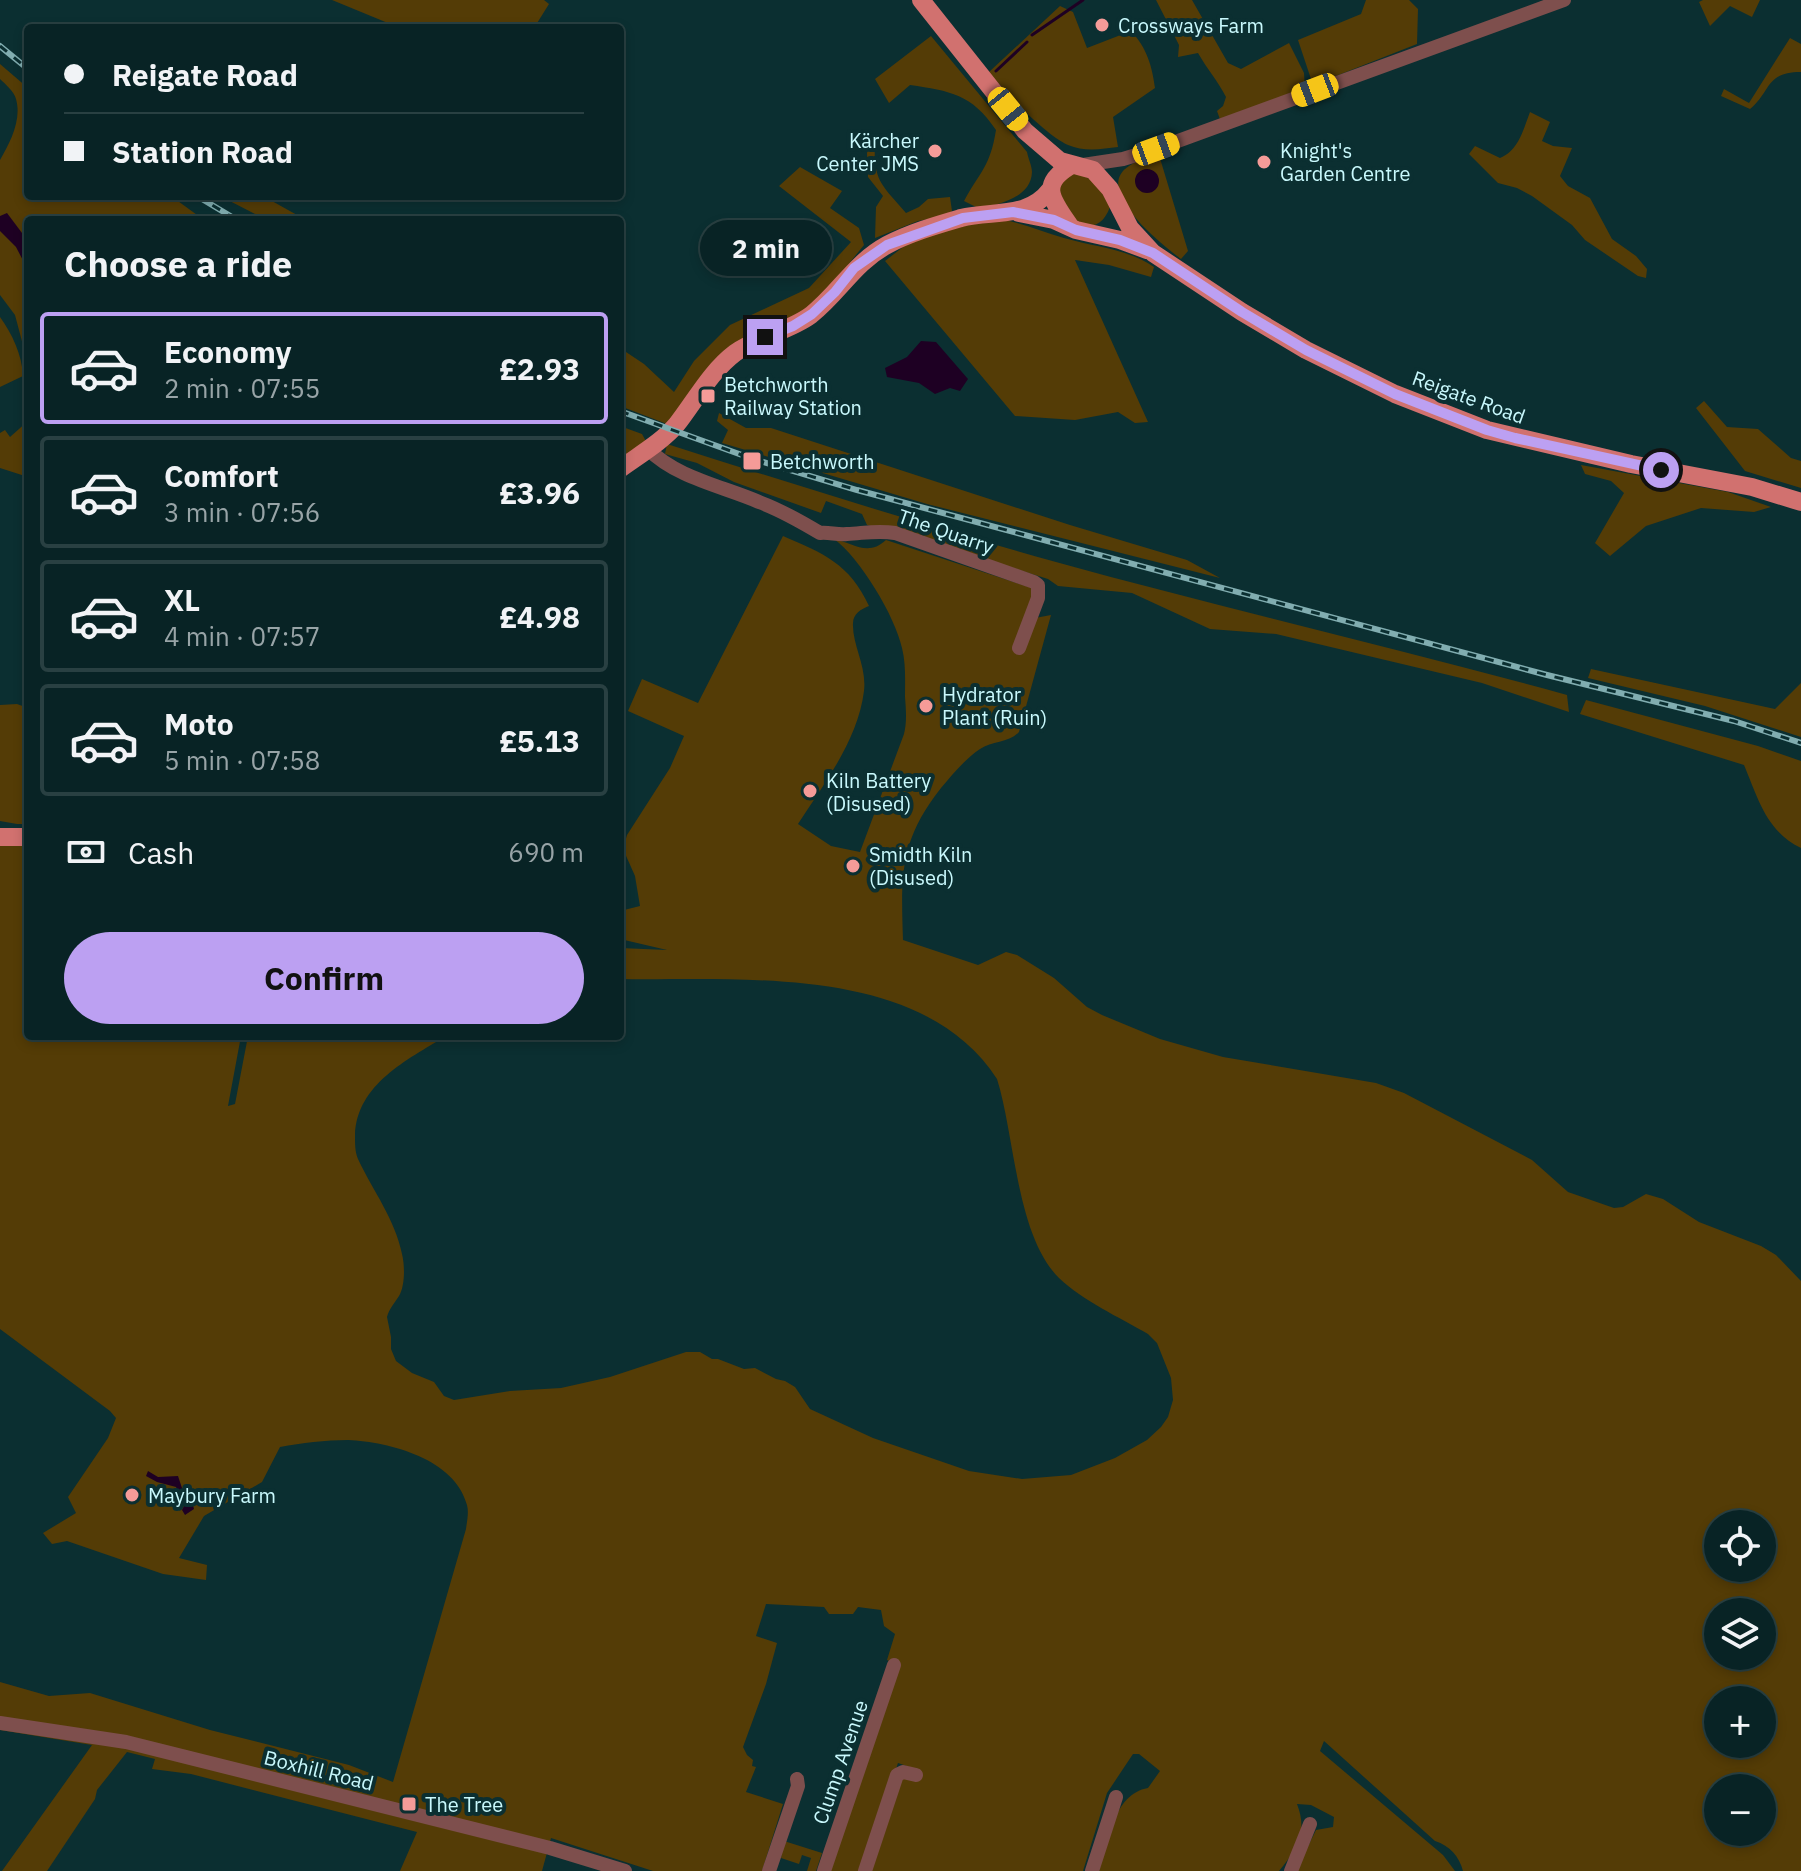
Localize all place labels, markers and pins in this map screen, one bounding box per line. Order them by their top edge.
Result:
place label: Crossways Farm [1118,12,1264,39]
marker: Crossways Farm [1093,16,1111,34]
place label: Kärcher Center JMS [816,127,919,177]
place label: Knight's Garden Centre [1280,137,1410,187]
marker: Kärcher Center JMS [926,142,944,160]
marker: Knight's Garden Centre [1255,153,1273,171]
place label: Betchworth Railway Station [724,371,862,421]
marker: Betchworth Railway Station [699,387,717,405]
place label: Betchworth [770,448,875,475]
marker: Betchworth [741,450,763,472]
place label: Hydrator Plant (Ruin) [942,681,1047,731]
marker: Hydrator Plant (Ruin) [917,697,935,715]
place label: Kiln Battery (Disused) [826,767,931,817]
marker: Kiln Battery (Disused) [801,782,819,800]
place label: Smidth Kiln (Disused) [869,841,972,891]
marker: Smidth Kiln (Disused) [844,857,862,875]
place label: Maybury Farm [148,1482,276,1509]
marker: Maybury Farm [123,1486,141,1504]
place label: The Tree [425,1791,503,1818]
marker: The Tree [400,1795,418,1813]

